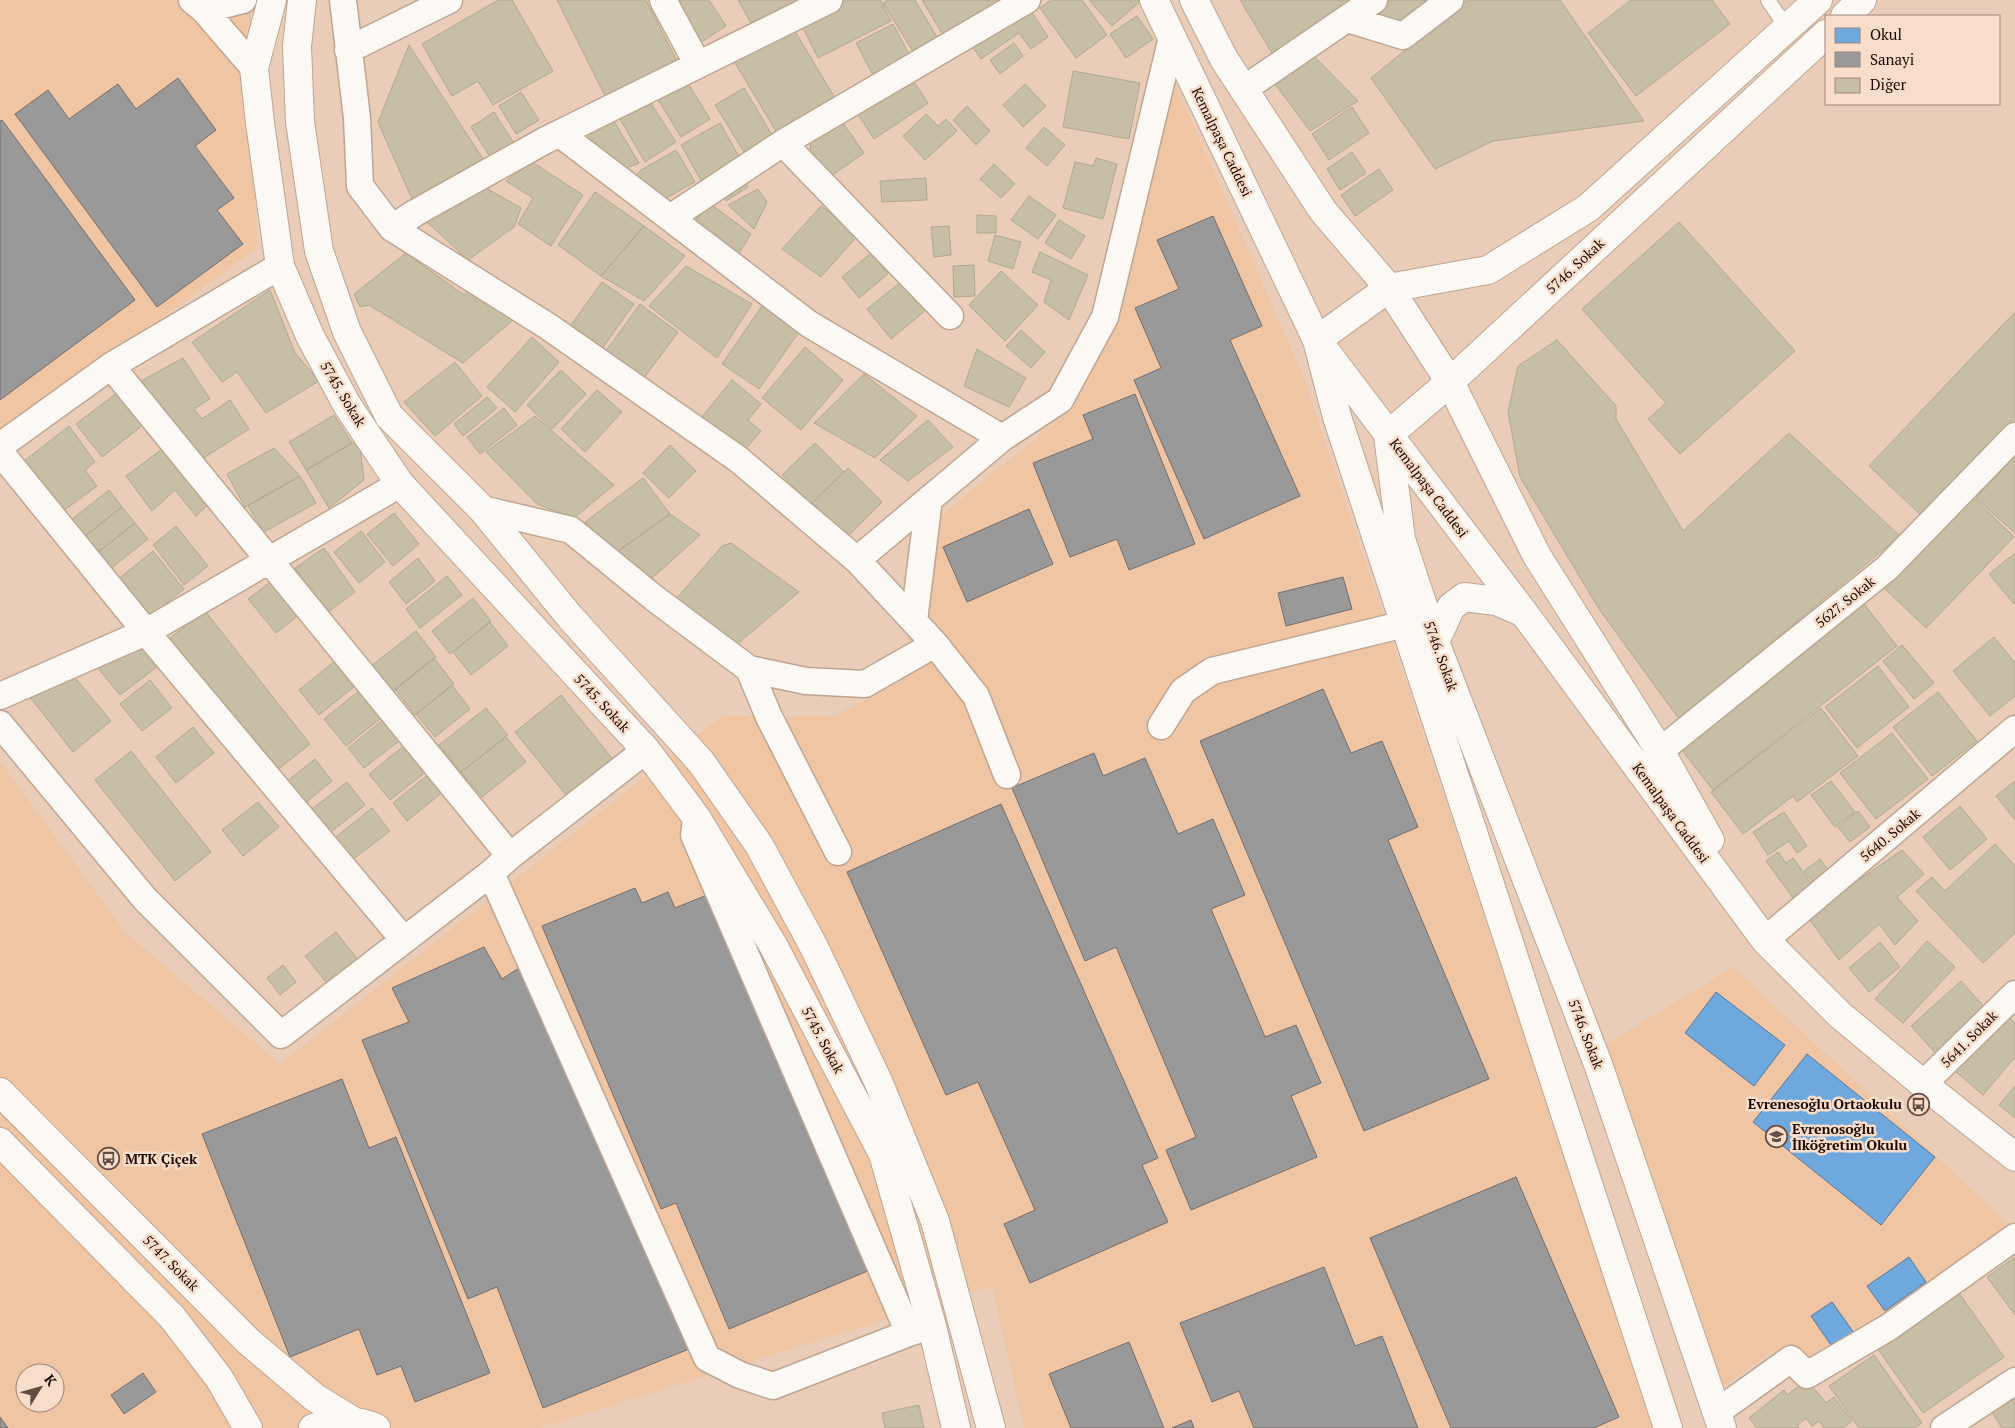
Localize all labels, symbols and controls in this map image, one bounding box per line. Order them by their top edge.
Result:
legend [1825,15,2000,105]
text: Okul [1870,24,1902,44]
text: Sanayi [1870,49,1914,69]
text: Diğer [1870,74,1907,94]
street label: Kemalpaşa Caddesi [1188,84,1257,200]
street label: 5746. Sokak [1541,233,1609,298]
street label: 5745. Sokak [316,357,371,431]
street label: Kemalpaşa Caddesi [1386,434,1473,541]
street label: 5627. Sokak [1811,571,1879,632]
street label: 5746. Sokak [1420,618,1463,694]
street label: 5745. Sokak [570,669,635,737]
street label: Kemalpaşa Caddesi [1629,759,1714,867]
street label: 5640. Sokak [1855,803,1924,865]
street label: 5746. Sokak [1564,996,1609,1072]
street label: 5745. Sokak [798,1003,849,1077]
street label: 5641. Sokak [1936,1005,2002,1071]
bus stop icon: Evrenesoğlu Ortaokulu [1906,1092,1930,1116]
place label: Evrenesoğlu Ortaokulu [1748,1094,1902,1113]
place label: Evrenosoğlu İlköğretim Okulu [1792,1119,1908,1154]
school or university icon: Evrenosoğlu İlköğretim Okulu [1764,1125,1788,1149]
bus stop icon: MTK Çiçek [97,1147,121,1171]
place label: MTK Çiçek [125,1149,198,1168]
street label: 5747. Sokak [139,1230,204,1295]
north arrow [15,1363,65,1413]
text: K [40,1370,61,1390]

